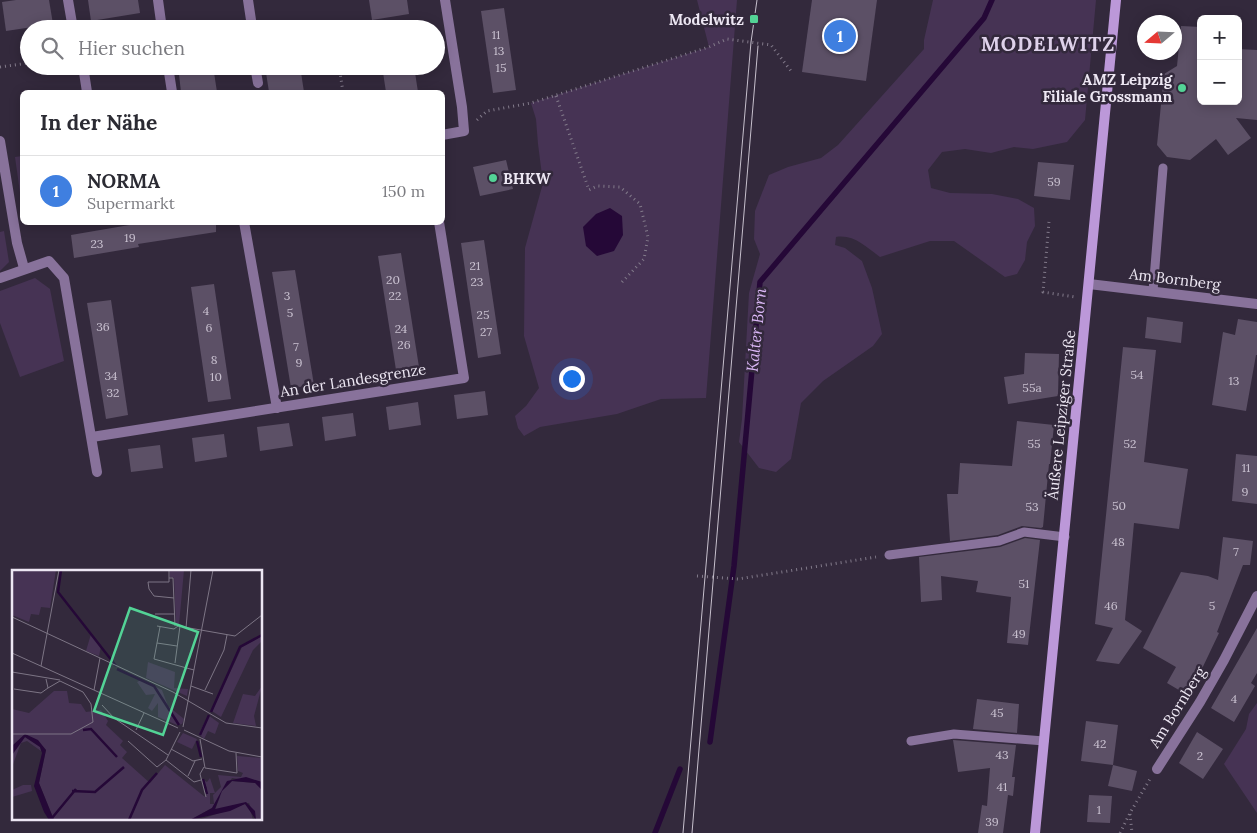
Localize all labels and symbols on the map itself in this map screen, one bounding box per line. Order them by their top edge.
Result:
place label: Modelwitz [669,10,744,29]
marker: Modelwitz [748,13,760,25]
north arrow [1137,15,1182,60]
pin: 1 [824,17,856,55]
house number: 11 [492,27,500,42]
district label: MODELWITZ [981,31,1115,56]
house number: 13 [493,43,505,58]
house number: 15 [496,60,506,75]
place label: AMZ Leipzig Filiale Grossmann [1042,70,1173,106]
marker: AMZ Leipzig Filiale Grossmann [1176,82,1188,94]
place label: BHKW [503,169,552,188]
marker: BHKW [487,172,499,184]
house number: 59 [1047,174,1061,189]
house number: 19 [124,230,136,245]
house number: 23 [91,236,104,251]
house number: 21 [470,258,480,273]
street label: Am Bornberg [1127,264,1223,294]
house number: 20 [386,272,400,287]
house number: 23 [471,274,484,289]
water label: Kalter Born [742,287,770,373]
house number: 3 [284,288,291,303]
house number: 22 [389,288,401,303]
house number: 4 [203,303,210,318]
house number: 5 [287,305,293,320]
house number: 25 [477,307,489,322]
house number: 36 [96,319,110,334]
house number: 6 [206,320,213,335]
house number: 24 [395,321,408,336]
house number: 27 [480,324,492,339]
street label: Äußere Leipziger Straße [1043,329,1079,502]
house number: 26 [397,337,411,352]
house number: 7 [293,339,299,354]
house number: 8 [211,352,218,367]
house number: 9 [296,355,303,370]
street label: An der Landesgrenze [278,359,427,401]
your location [559,366,585,392]
house number: 54 [1130,367,1144,382]
house number: 34 [104,368,118,383]
house number: 10 [210,369,222,384]
house number: 13 [1228,373,1240,388]
house number: 55a [1022,380,1042,395]
house number: 32 [106,385,120,400]
house number: 55 [1027,436,1041,451]
house number: 52 [1124,436,1136,451]
house number: 11 [1242,460,1250,475]
house number: 9 [1242,484,1249,499]
house number: 50 [1112,498,1126,513]
house number: 53 [1025,499,1039,514]
house number: 48 [1111,534,1125,549]
house number: 7 [1233,544,1239,559]
inset map [12,570,262,820]
house number: 51 [1019,576,1029,591]
house number: 46 [1104,598,1118,613]
house number: 5 [1209,598,1215,613]
house number: 49 [1012,626,1026,641]
street label: Am Bornberg [1144,662,1210,752]
house number: 4 [1231,691,1238,706]
house number: 45 [990,705,1004,720]
house number: 42 [1094,736,1106,751]
house number: 43 [995,747,1009,762]
house number: 2 [1197,748,1203,763]
house number: 41 [997,779,1007,794]
house number: 1 [1097,802,1101,817]
house number: 39 [985,814,999,829]

